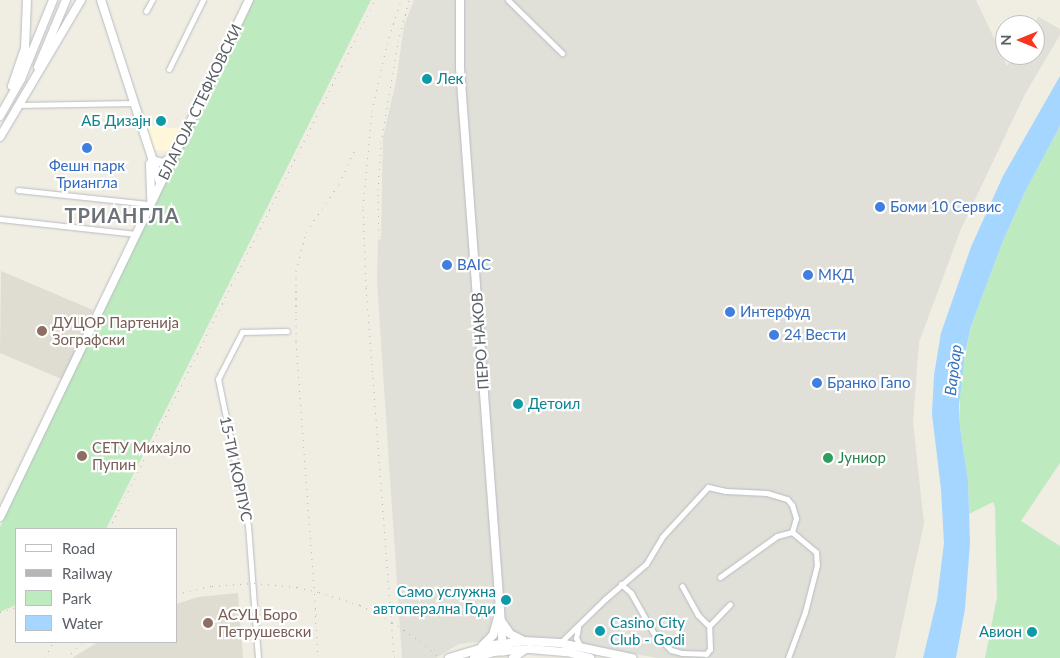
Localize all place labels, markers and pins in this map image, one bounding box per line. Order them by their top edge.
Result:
place label: Лек [437,70,463,88]
marker: Лек [421,73,433,85]
place label: АБ Дизајн [81,112,151,130]
marker: АБ Дизајн [155,115,167,127]
marker: Фешн парк Триангла [81,142,93,154]
place label: Фешн парк Триангла [49,156,125,191]
place label: Боми 10 Сервис [890,198,1001,216]
marker: Боми 10 Сервис [874,201,886,213]
place label: BAIC [457,256,491,274]
marker: BAIC [441,259,453,271]
place label: МКД [818,266,854,284]
marker: МКД [802,269,814,281]
place label: Интерфуд [740,303,810,321]
marker: Интерфуд [724,306,736,318]
place label: ДУЦОР Партенија Зографски [52,313,179,348]
marker: ДУЦОР Партенија Зографски [36,325,48,337]
place label: 24 Вести [784,326,846,344]
marker: 24 Вести [768,329,780,341]
place label: Бранко Гапо [827,374,911,392]
marker: Бранко Гапо [811,377,823,389]
place label: Детоил [528,395,580,413]
marker: Детоил [512,398,524,410]
place label: СЕТУ Михајло Пупин [92,438,191,473]
place label: Јуниор [838,449,886,467]
marker: СЕТУ Михајло Пупин [76,450,88,462]
marker: Јуниор [822,452,834,464]
place label: Само услужна автоперална Годи [373,582,496,617]
marker: Само услужна автоперална Годи [500,594,512,606]
place label: АСУЦ Боро Петрушевски [218,605,311,640]
place label: Casino City Club - Godi [610,613,685,648]
marker: АСУЦ Боро Петрушевски [202,617,214,629]
place label: Авион [979,623,1022,641]
marker: Casino City Club - Godi [594,625,606,637]
marker: Авион [1026,626,1038,638]

